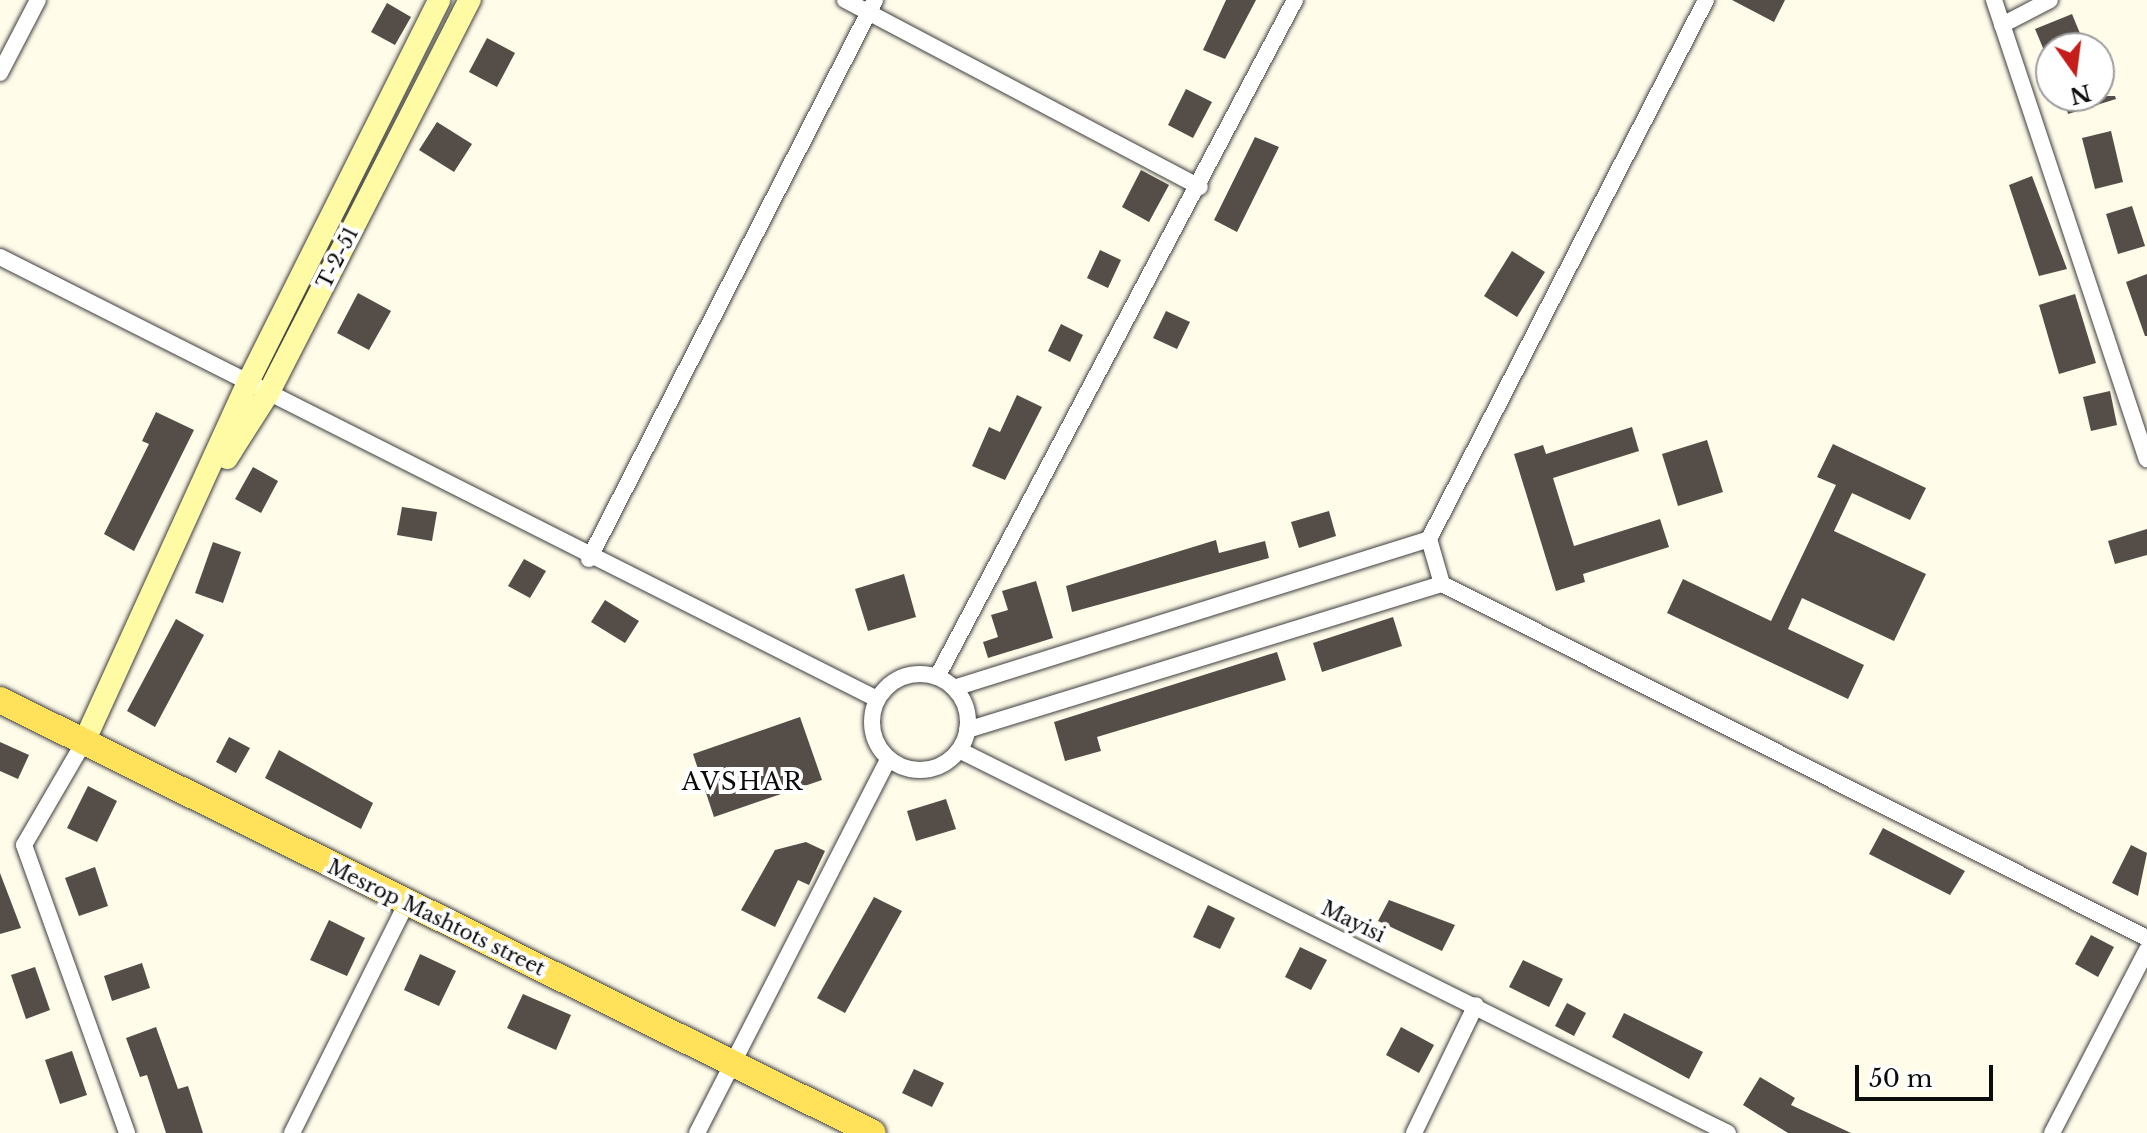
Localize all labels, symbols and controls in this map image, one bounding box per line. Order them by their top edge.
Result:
north arrow [2035,32,2115,112]
text: N [2067,78,2094,109]
street label: T-2-51 [312,223,364,293]
district label: AVSHAR [682,768,804,796]
street label: Mesrop Mashtots street [323,855,549,981]
street label: Mayisi [1317,896,1389,948]
scale bar [1859,1049,1997,1099]
text: 50 m [1869,1064,1932,1093]

